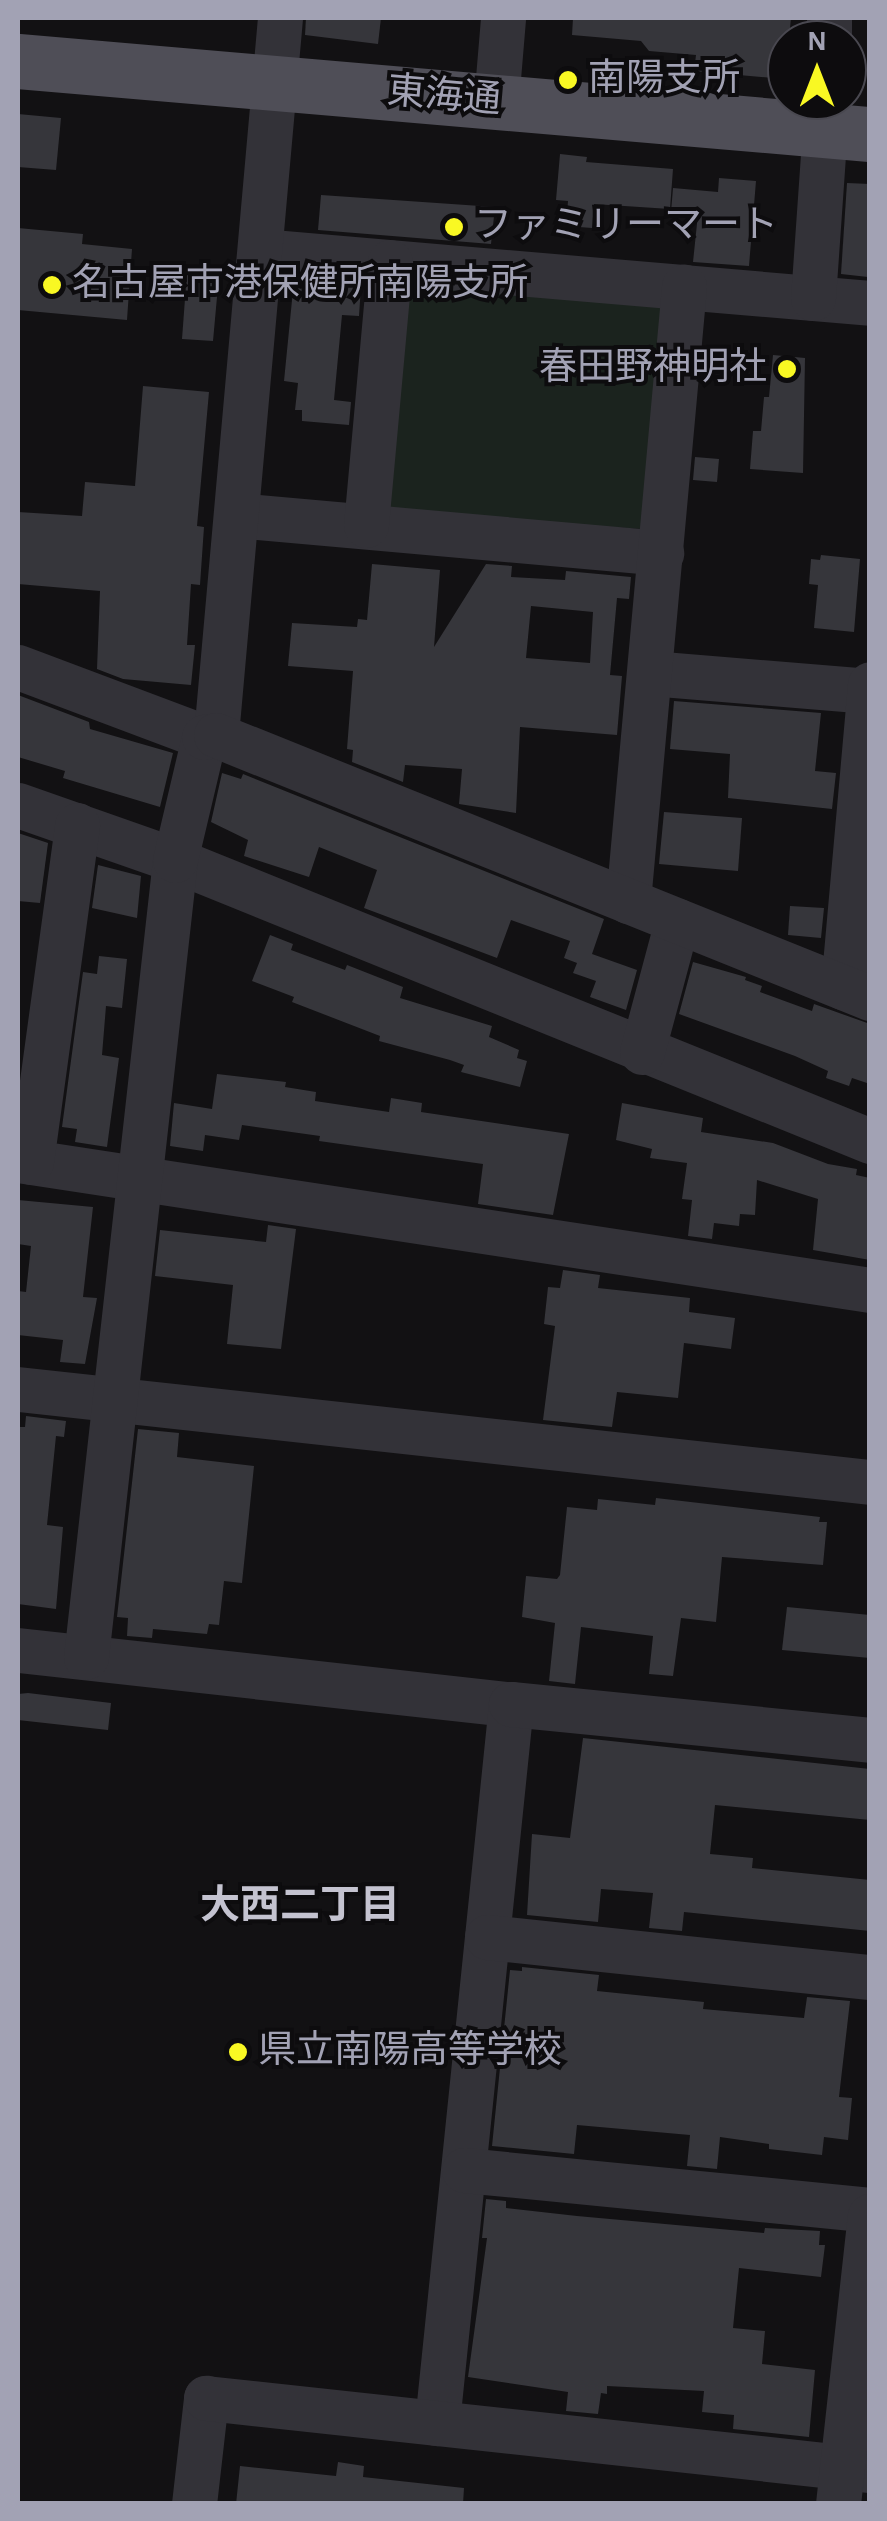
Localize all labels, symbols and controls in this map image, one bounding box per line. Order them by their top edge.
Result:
north arrow [767,20,867,120]
text: N [807,28,827,56]
place label: 南陽支所 [588,57,740,103]
street label: 東海通 [385,69,503,125]
marker: 南陽支所 [557,69,579,91]
place label: ファミリーマート [474,204,778,250]
marker: ファミリーマート [443,216,465,238]
place label: 名古屋市港保健所南陽支所 [72,262,528,308]
marker: 名古屋市港保健所南陽支所 [41,274,63,296]
place label: 春田野神明社 [539,346,767,392]
marker: 春田野神明社 [776,358,798,380]
district label: 大西二丁目 [200,1882,400,1930]
place label: 県立南陽高等学校 [258,2029,562,2075]
marker: 県立南陽高等学校 [227,2041,249,2063]

